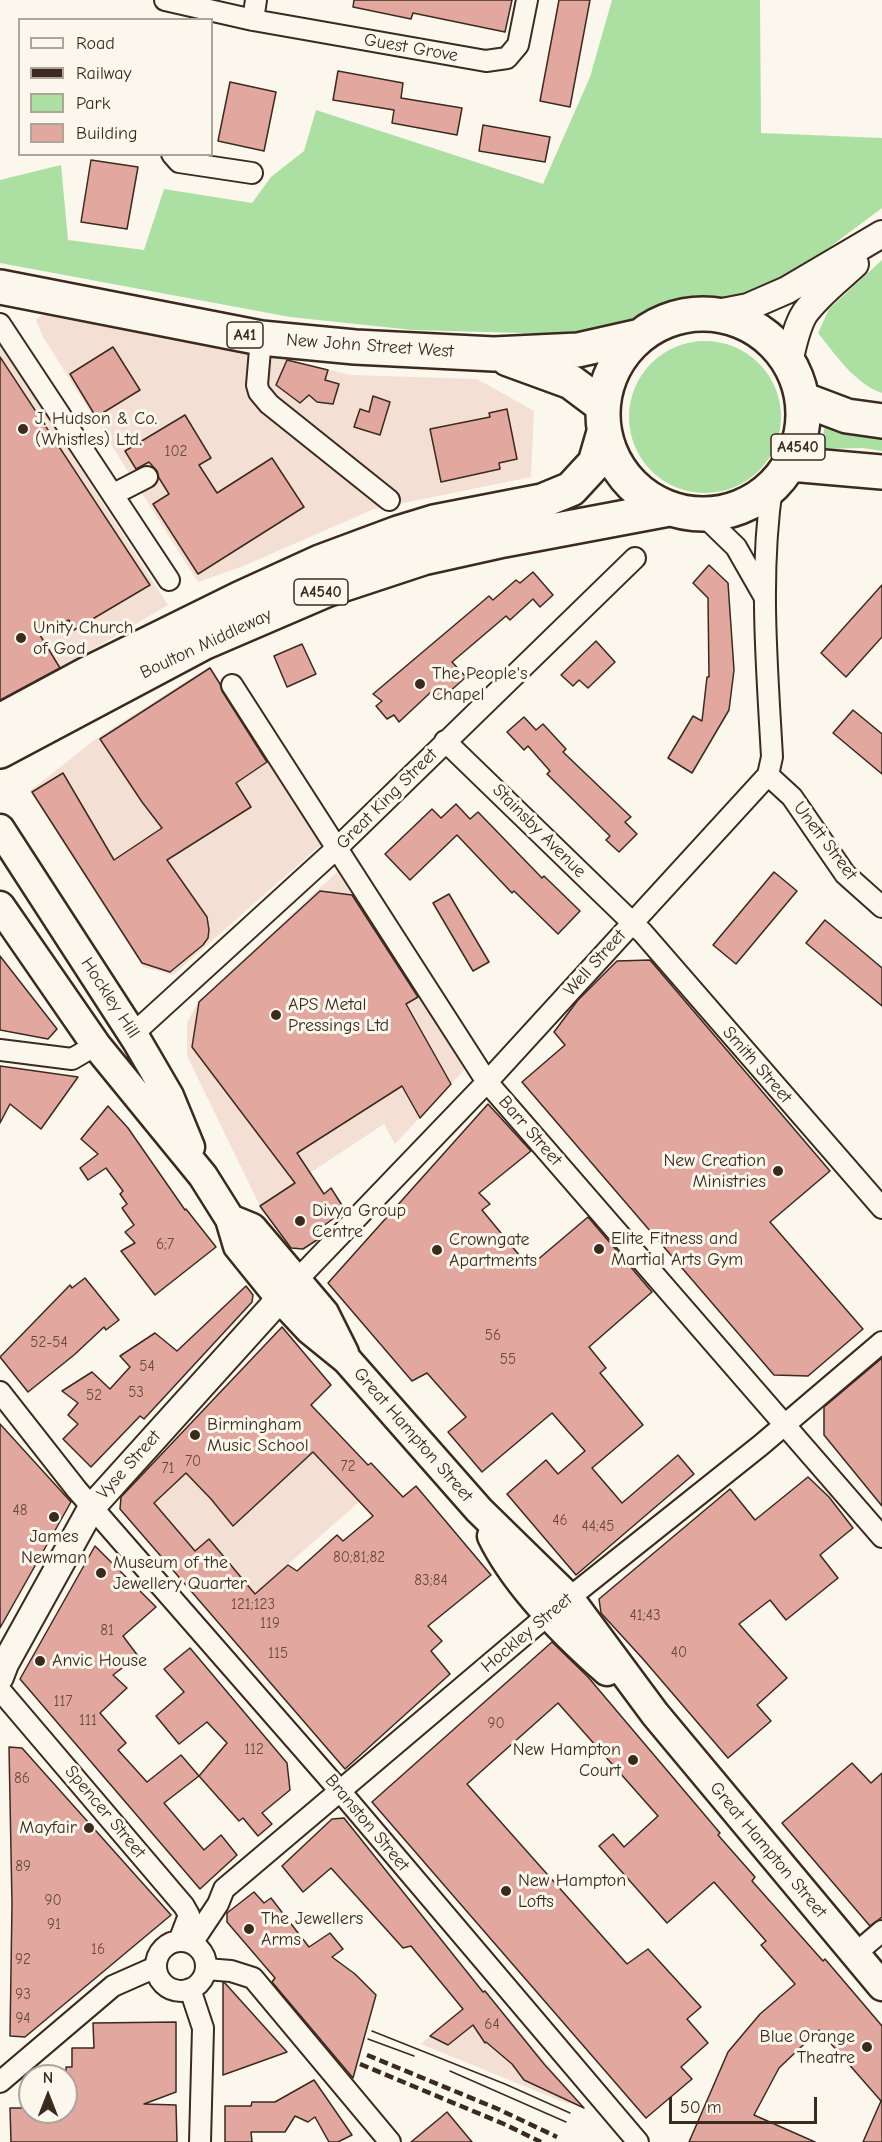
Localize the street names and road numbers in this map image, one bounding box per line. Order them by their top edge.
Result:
street label: Guest Grove [362,29,460,67]
road number: A41 [227,322,263,348]
street label: New John Street West [285,329,455,363]
road number: A4540 [771,434,825,460]
road number: A4540 [294,579,348,605]
street label: Boulton Middleway [137,604,275,684]
street label: Great King Street [332,744,442,854]
street label: Stainsby Avenue [488,780,590,882]
street label: Unett Street [788,797,862,885]
street label: Well Street [559,925,631,1001]
street label: Hockley Hill [76,954,144,1042]
street label: Smith Street [718,1022,796,1108]
street label: Barr Street [494,1092,566,1170]
street label: Great Hampton Street [349,1363,477,1507]
street label: Vyse Street [92,1426,166,1504]
street label: Hockley Street [477,1589,577,1677]
street label: Spencer Street [60,1761,150,1863]
street label: Branston Street [320,1770,414,1876]
street label: Great Hampton Street [705,1778,831,1922]

